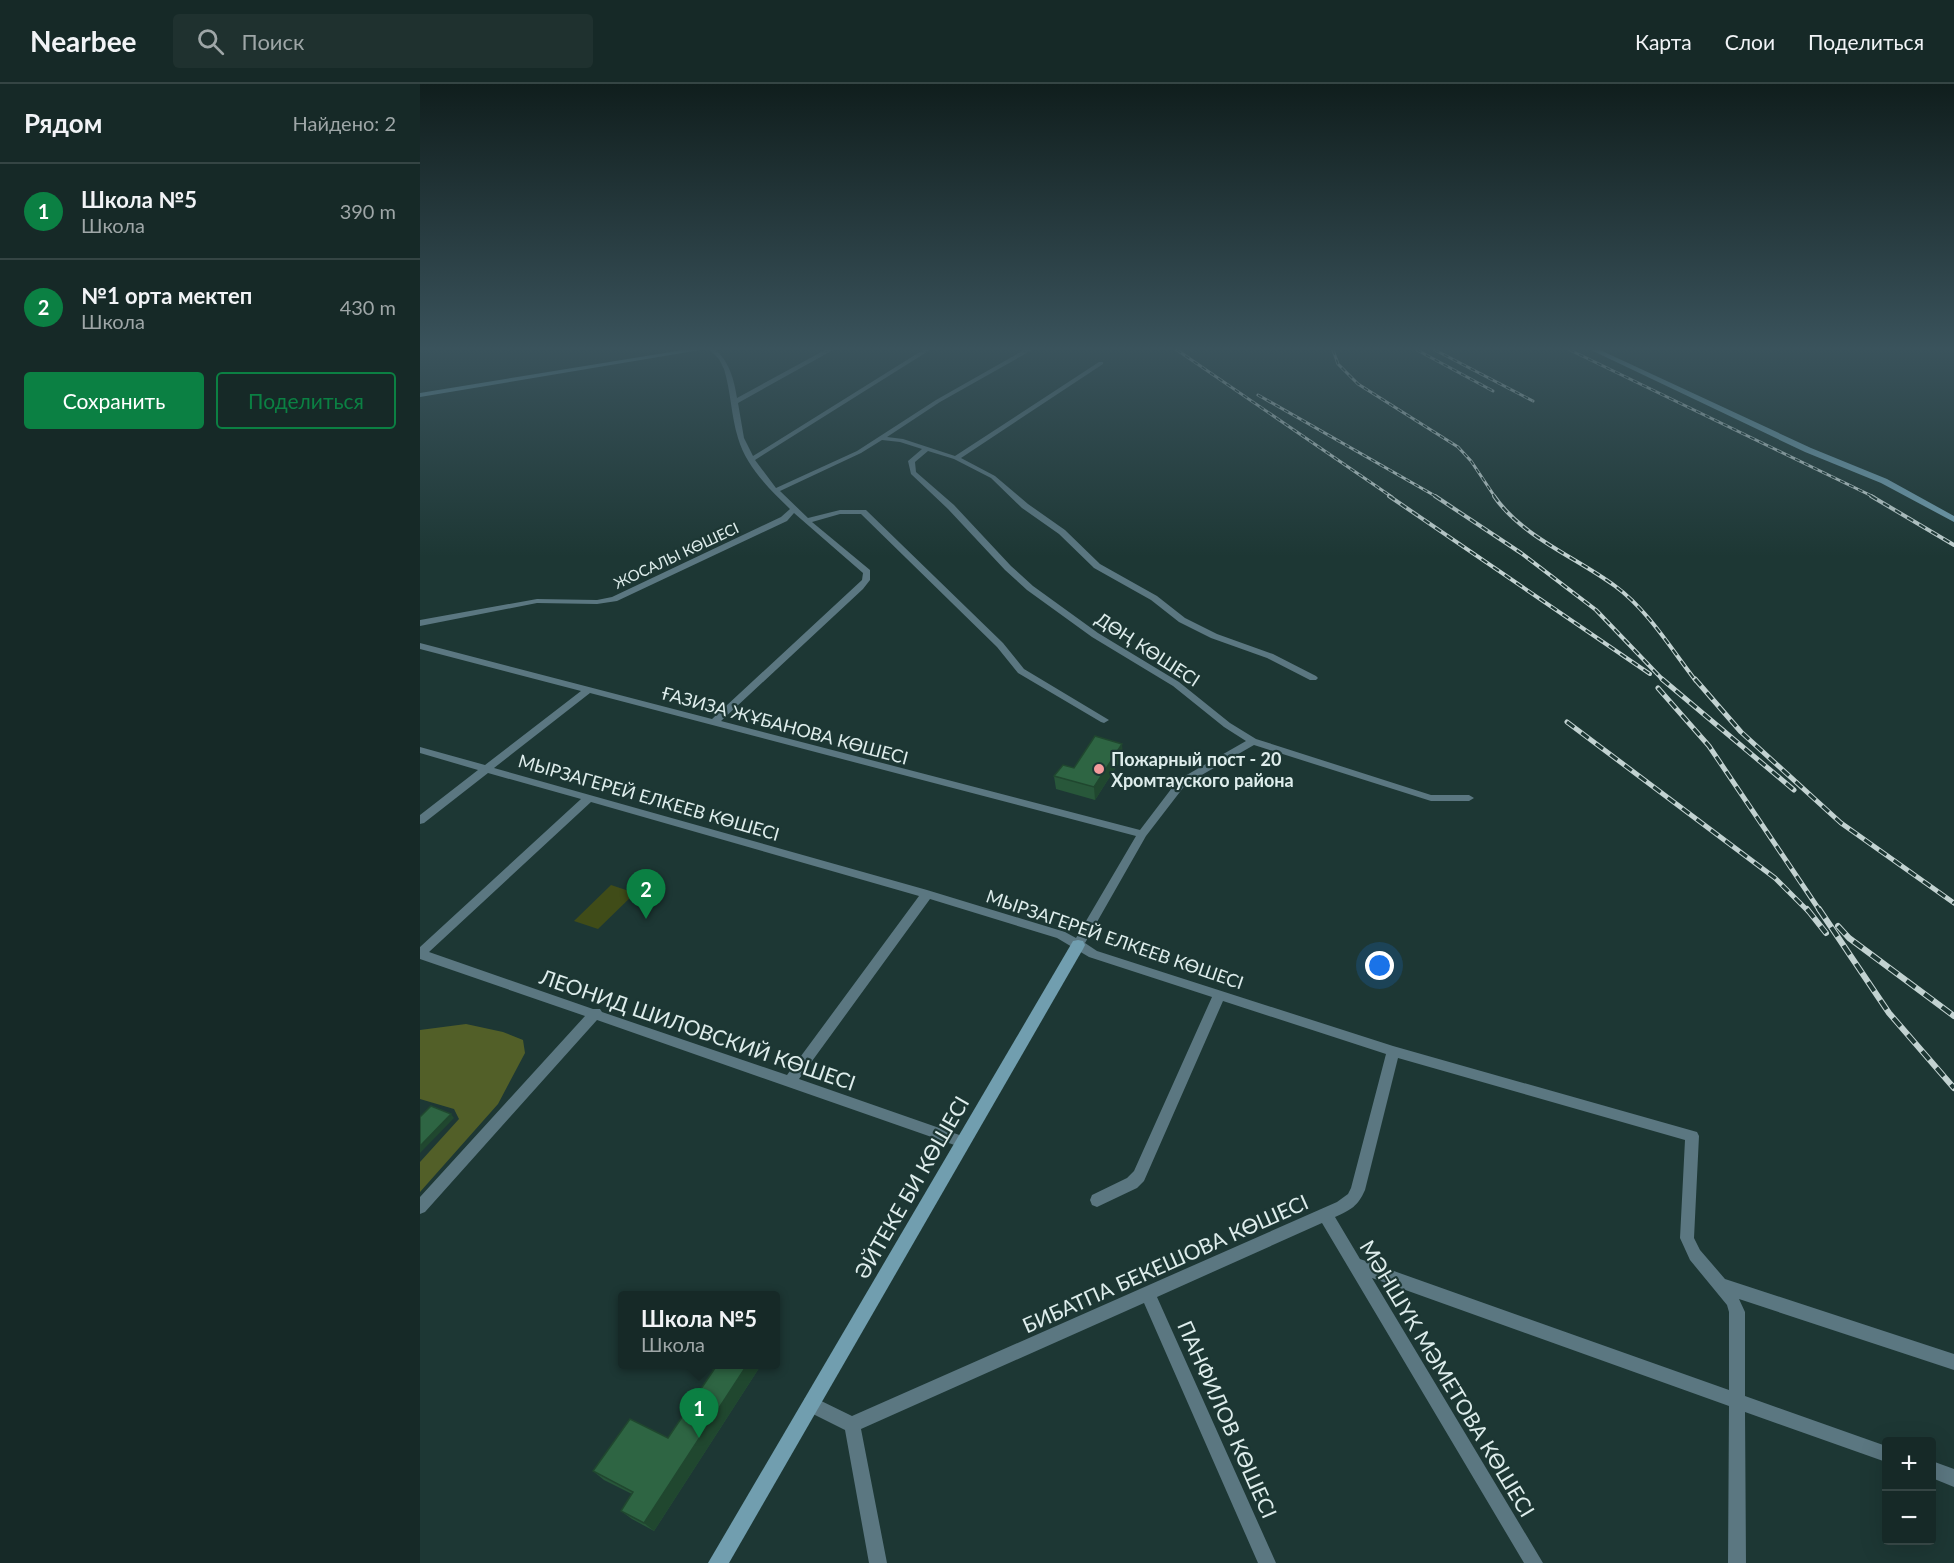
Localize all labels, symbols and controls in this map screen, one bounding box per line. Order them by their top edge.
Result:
search box [173,14,593,68]
text: Nearbee [30,24,137,58]
icon: search [194,25,227,58]
text: Поиск [242,28,304,55]
text: Карта [1635,29,1692,54]
text: Слои [1725,29,1775,54]
text: Поделиться [1808,29,1924,54]
text: Рядом [24,107,102,139]
text: Найдено: 2 [293,111,396,135]
text: Школа №5 [81,186,197,213]
text: 1 [38,199,49,223]
text: 390 m [340,199,396,223]
text: Школа [81,213,145,237]
text: №1 орта мектеп [81,282,252,309]
text: 2 [38,295,49,319]
text: 430 m [340,295,396,319]
text: Школа [81,309,145,333]
button: Сохранить [24,372,204,429]
button: Поделиться [216,372,396,429]
street label: ЖОСАЛЫ КӨШЕСІ [611,518,741,592]
street label: ДӨҢ КӨШЕСІ [1092,607,1204,691]
street label: ҒАЗИЗА ЖҰБАНОВА КӨШЕСІ [659,681,911,769]
place label: Пожарный пост - 20 Хромтауского района [1111,748,1294,791]
street label: МЫРЗАГЕРЕЙ ЕЛКЕЕВ КӨШЕСІ [516,749,782,845]
marker: Пожарный пост - 20 Хромтауского района [1092,762,1106,776]
pin: 2 [626,870,666,919]
street label: МЫРЗАГЕРЕЙ ЕЛКЕЕВ КӨШЕСІ [983,885,1247,993]
your location [1365,951,1394,980]
street label: ЛЕОНИД ШИЛОВСКИЙ КӨШЕСІ [536,963,859,1095]
street label: ӘЙТЕКЕ БИ КӨШЕСІ [849,1091,973,1283]
street label: БИБАТПА БЕКЕШОВА КӨШЕСІ [1018,1188,1312,1338]
street label: МӘНШҮК МӘМЕТОВА КӨШЕСІ [1355,1235,1541,1521]
popup [618,1291,780,1369]
text: Школа №5 [641,1305,757,1332]
street label: ПАНФИЛОВ КӨШЕСІ [1173,1316,1283,1522]
text: Школа [641,1332,705,1356]
pin: 1 [680,1388,718,1438]
map controls [1882,1437,1936,1545]
button: + [1882,1437,1936,1491]
button: − [1882,1491,1936,1545]

